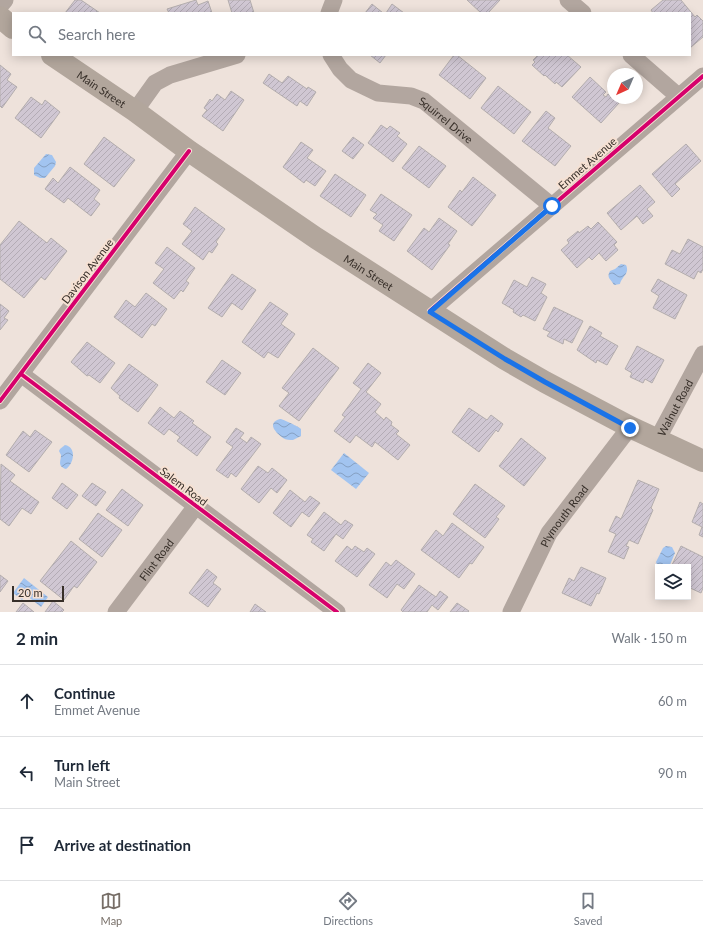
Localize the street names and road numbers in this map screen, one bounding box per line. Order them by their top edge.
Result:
street label: Main Street [75,67,129,110]
street label: Squirrel Drive [418,93,476,145]
street label: Emmet Avenue [555,134,619,192]
street label: Davison Avenue [58,236,116,306]
street label: Main Street [342,251,396,292]
street label: Walnut Road [654,377,695,438]
street label: Salem Road [158,464,210,508]
street label: Plymouth Road [537,482,590,549]
street label: Flint Road [136,536,176,583]

